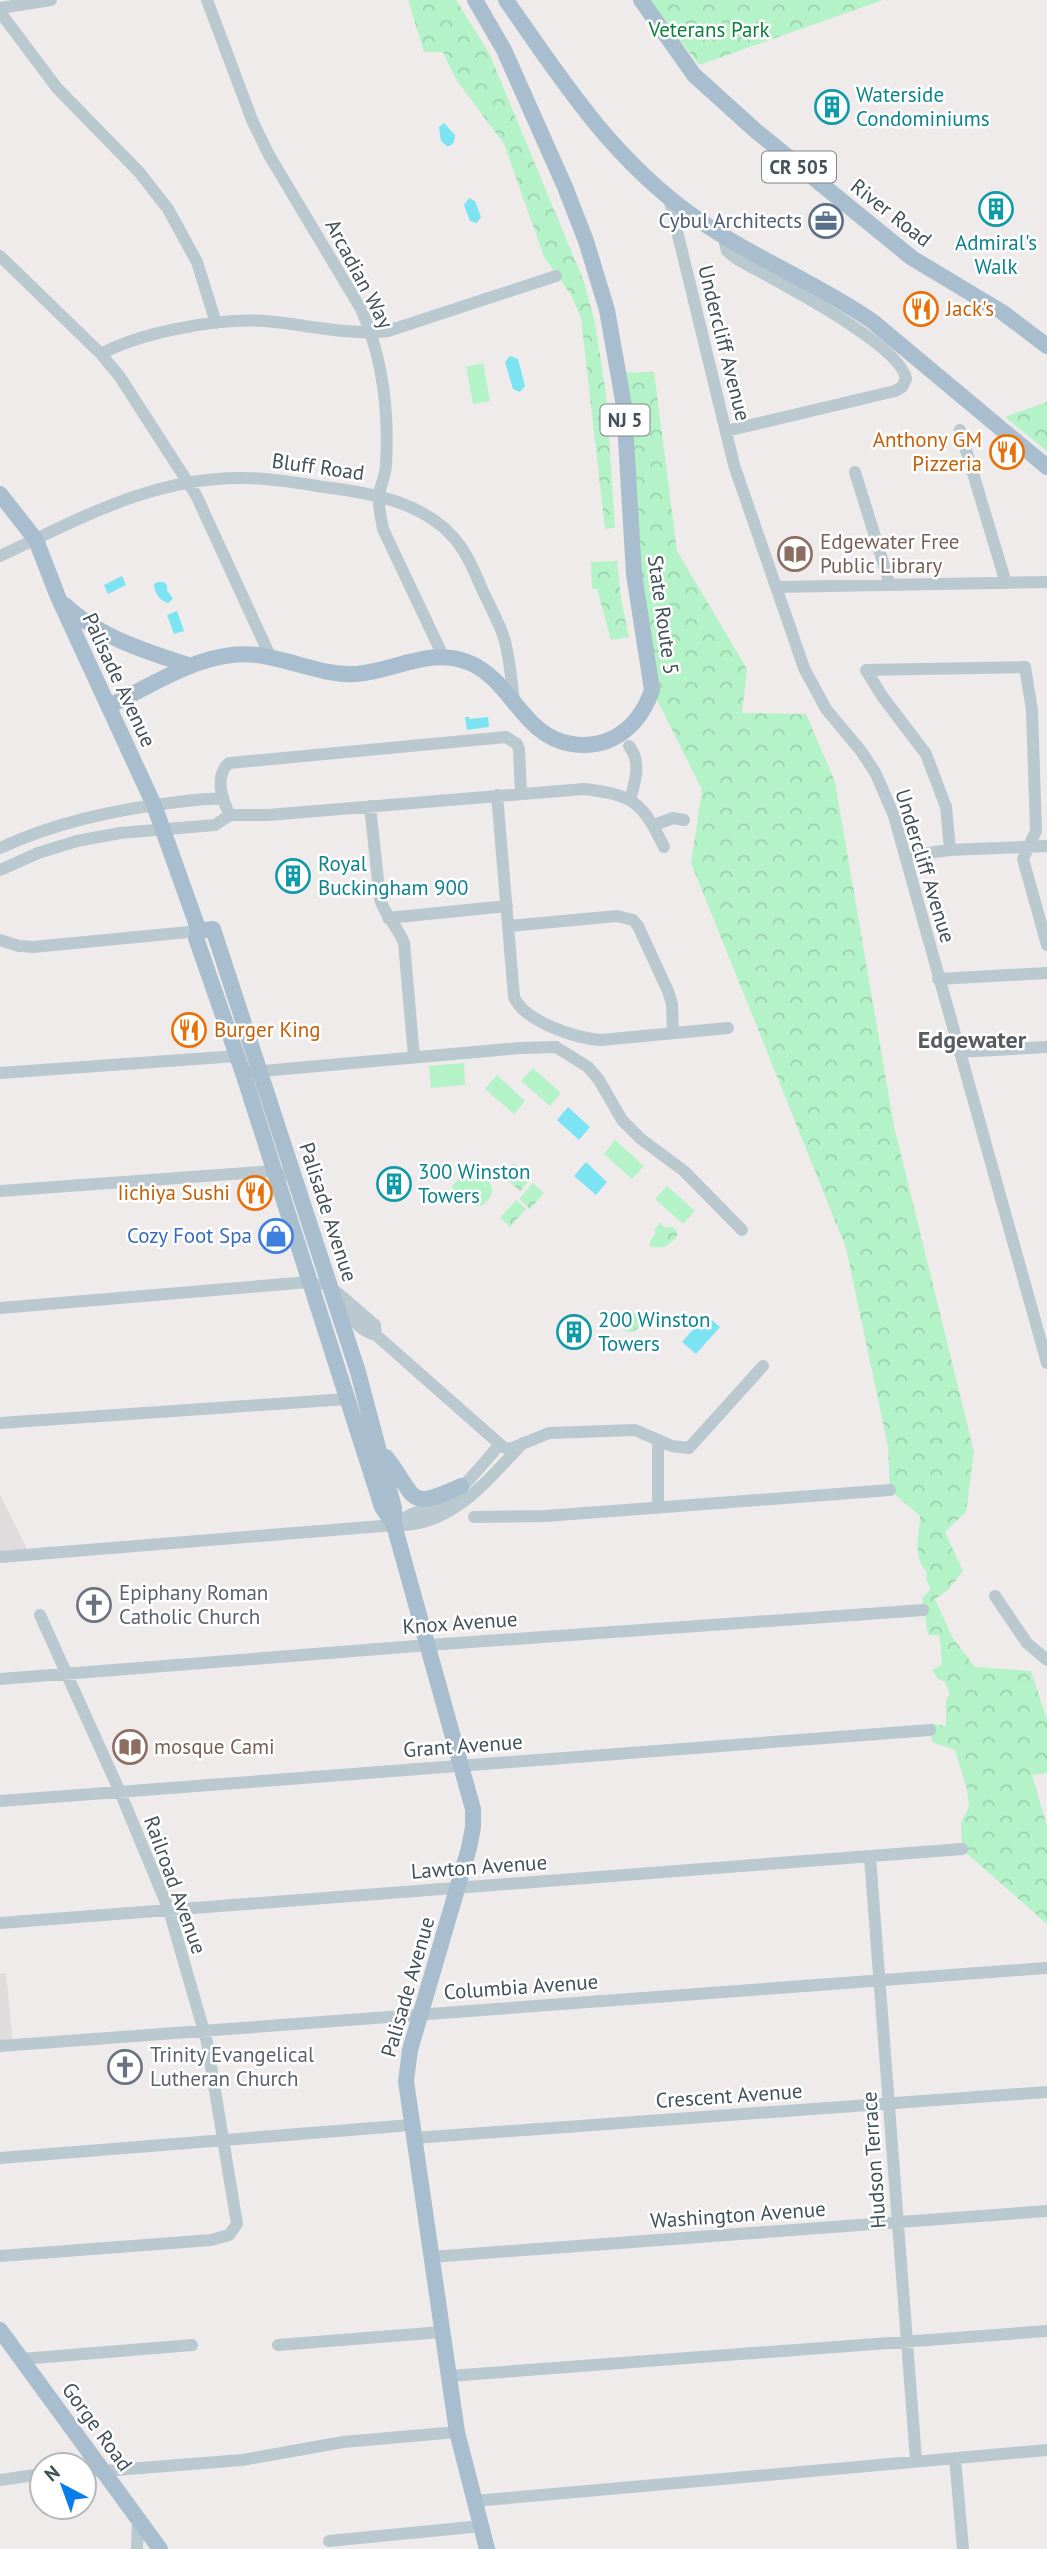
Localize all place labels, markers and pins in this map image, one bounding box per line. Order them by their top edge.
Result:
place label: Waterside Condominiums [856,81,990,132]
building icon: Waterside Condominiums [813,88,851,126]
building icon: Admiral's Walk [977,190,1015,228]
office icon: Cybul Architects [807,202,845,240]
place label: Cybul Architects [659,207,802,234]
place label: Admiral's Walk [955,229,1037,280]
restaurant icon: Jack's [902,290,940,328]
place label: Jack's [945,295,994,322]
place label: Anthony GM Pizzeria [873,426,982,477]
restaurant icon: Anthony GM Pizzeria [988,433,1026,471]
place label: Edgewater Free Public Library [820,528,960,579]
library icon: Edgewater Free Public Library [776,535,814,573]
place label: Royal Buckingham 900 [318,850,468,901]
building icon: Royal Buckingham 900 [274,857,312,895]
restaurant icon: Burger King [170,1011,208,1049]
place label: Burger King [214,1016,321,1043]
place label: 300 Winston Towers [418,1158,531,1209]
building icon: 300 Winston Towers [375,1165,413,1203]
restaurant icon: Iichiya Sushi [236,1174,274,1212]
place label: Iichiya Sushi [117,1179,230,1206]
shop icon: Cozy Foot Spa [257,1217,295,1255]
place label: Cozy Foot Spa [127,1222,252,1249]
place label: 200 Winston Towers [598,1306,711,1357]
building icon: 200 Winston Towers [555,1313,593,1351]
place label: Epiphany Roman Catholic Church [119,1579,268,1630]
church icon: Epiphany Roman Catholic Church [75,1586,113,1624]
library icon: mosque Cami [111,1728,149,1766]
place label: mosque Cami [154,1733,275,1760]
place label: Trinity Evangelical Lutheran Church [150,2041,314,2092]
church icon: Trinity Evangelical Lutheran Church [106,2048,144,2086]

